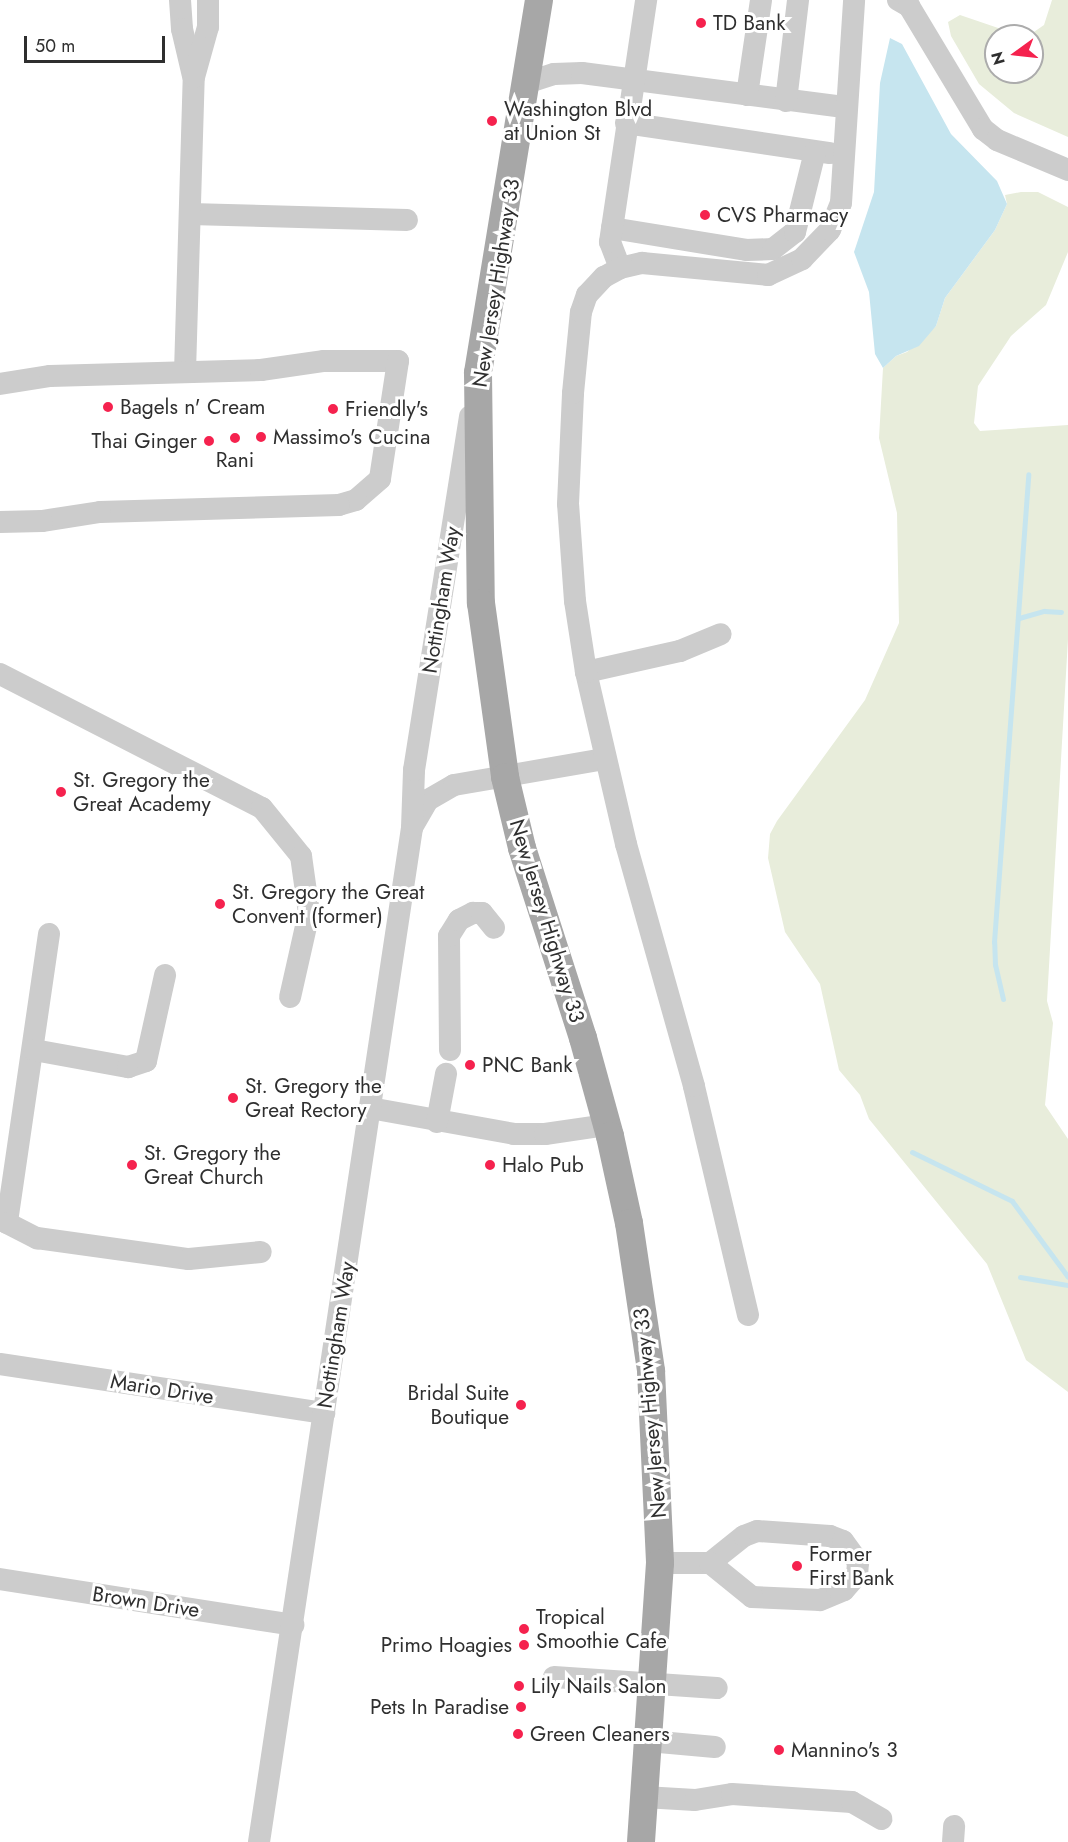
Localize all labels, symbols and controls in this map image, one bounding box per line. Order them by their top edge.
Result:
place label: TD Bank [713,10,785,36]
marker: TD Bank [694,16,708,30]
scale bar [27,24,168,62]
north arrow [984,24,1044,84]
text: 50 m [35,33,75,59]
text: N [985,49,1011,67]
place label: Washington Blvd at Union St [504,96,652,146]
marker: Washington Blvd at Union St [485,114,499,128]
street label: New Jersey Highway 33 [467,177,525,389]
place label: CVS Pharmacy [717,202,848,228]
marker: CVS Pharmacy [698,208,712,222]
place label: Bagels n' Cream [120,394,265,420]
place label: Friendly's [345,396,428,422]
marker: Bagels n' Cream [101,400,115,414]
marker: Friendly's [326,402,340,416]
place label: Massimo's Cucina [273,424,430,450]
place label: Thai Ginger [92,428,197,454]
marker: Massimo's Cucina [254,430,268,444]
marker: Rani [228,431,242,445]
marker: Thai Ginger [202,434,216,448]
place label: Rani [216,447,254,473]
street label: Nottingham Way [417,525,465,675]
place label: St. Gregory the Great Academy [73,767,211,817]
marker: St. Gregory the Great Academy [54,785,68,799]
street label: New Jersey Highway 33 [504,816,590,1026]
place label: St. Gregory the Great Convent (former) [232,879,424,929]
marker: St. Gregory the Great Convent (former) [213,897,227,911]
place label: PNC Bank [482,1052,573,1078]
marker: PNC Bank [463,1058,477,1072]
place label: St. Gregory the Great Rectory [245,1073,382,1123]
marker: St. Gregory the Great Rectory [226,1091,240,1105]
place label: St. Gregory the Great Church [144,1140,281,1190]
place label: Halo Pub [502,1152,584,1178]
marker: St. Gregory the Great Church [125,1158,139,1172]
marker: Halo Pub [483,1158,497,1172]
street label: Nottingham Way [312,1260,360,1410]
street label: New Jersey Highway 33 [628,1307,672,1519]
street label: Mario Drive [109,1368,215,1410]
place label: Bridal Suite Boutique [408,1380,509,1430]
marker: Bridal Suite Boutique [514,1398,528,1412]
place label: Former First Bank [809,1541,894,1591]
marker: Former First Bank [790,1559,804,1573]
street label: Brown Drive [91,1581,201,1623]
place label: Tropical Smoothie Cafe [536,1604,667,1654]
marker: Tropical Smoothie Cafe [517,1622,531,1636]
place label: Primo Hoagies [381,1632,512,1658]
marker: Primo Hoagies [517,1638,531,1652]
place label: Lily Nails Salon [531,1673,667,1699]
marker: Lily Nails Salon [512,1679,526,1693]
place label: Pets In Paradise [370,1694,509,1720]
marker: Pets In Paradise [514,1700,528,1714]
place label: Green Cleaners [530,1721,670,1747]
marker: Green Cleaners [511,1727,525,1741]
place label: Mannino's 3 [791,1737,898,1763]
marker: Mannino's 3 [772,1743,786,1757]

